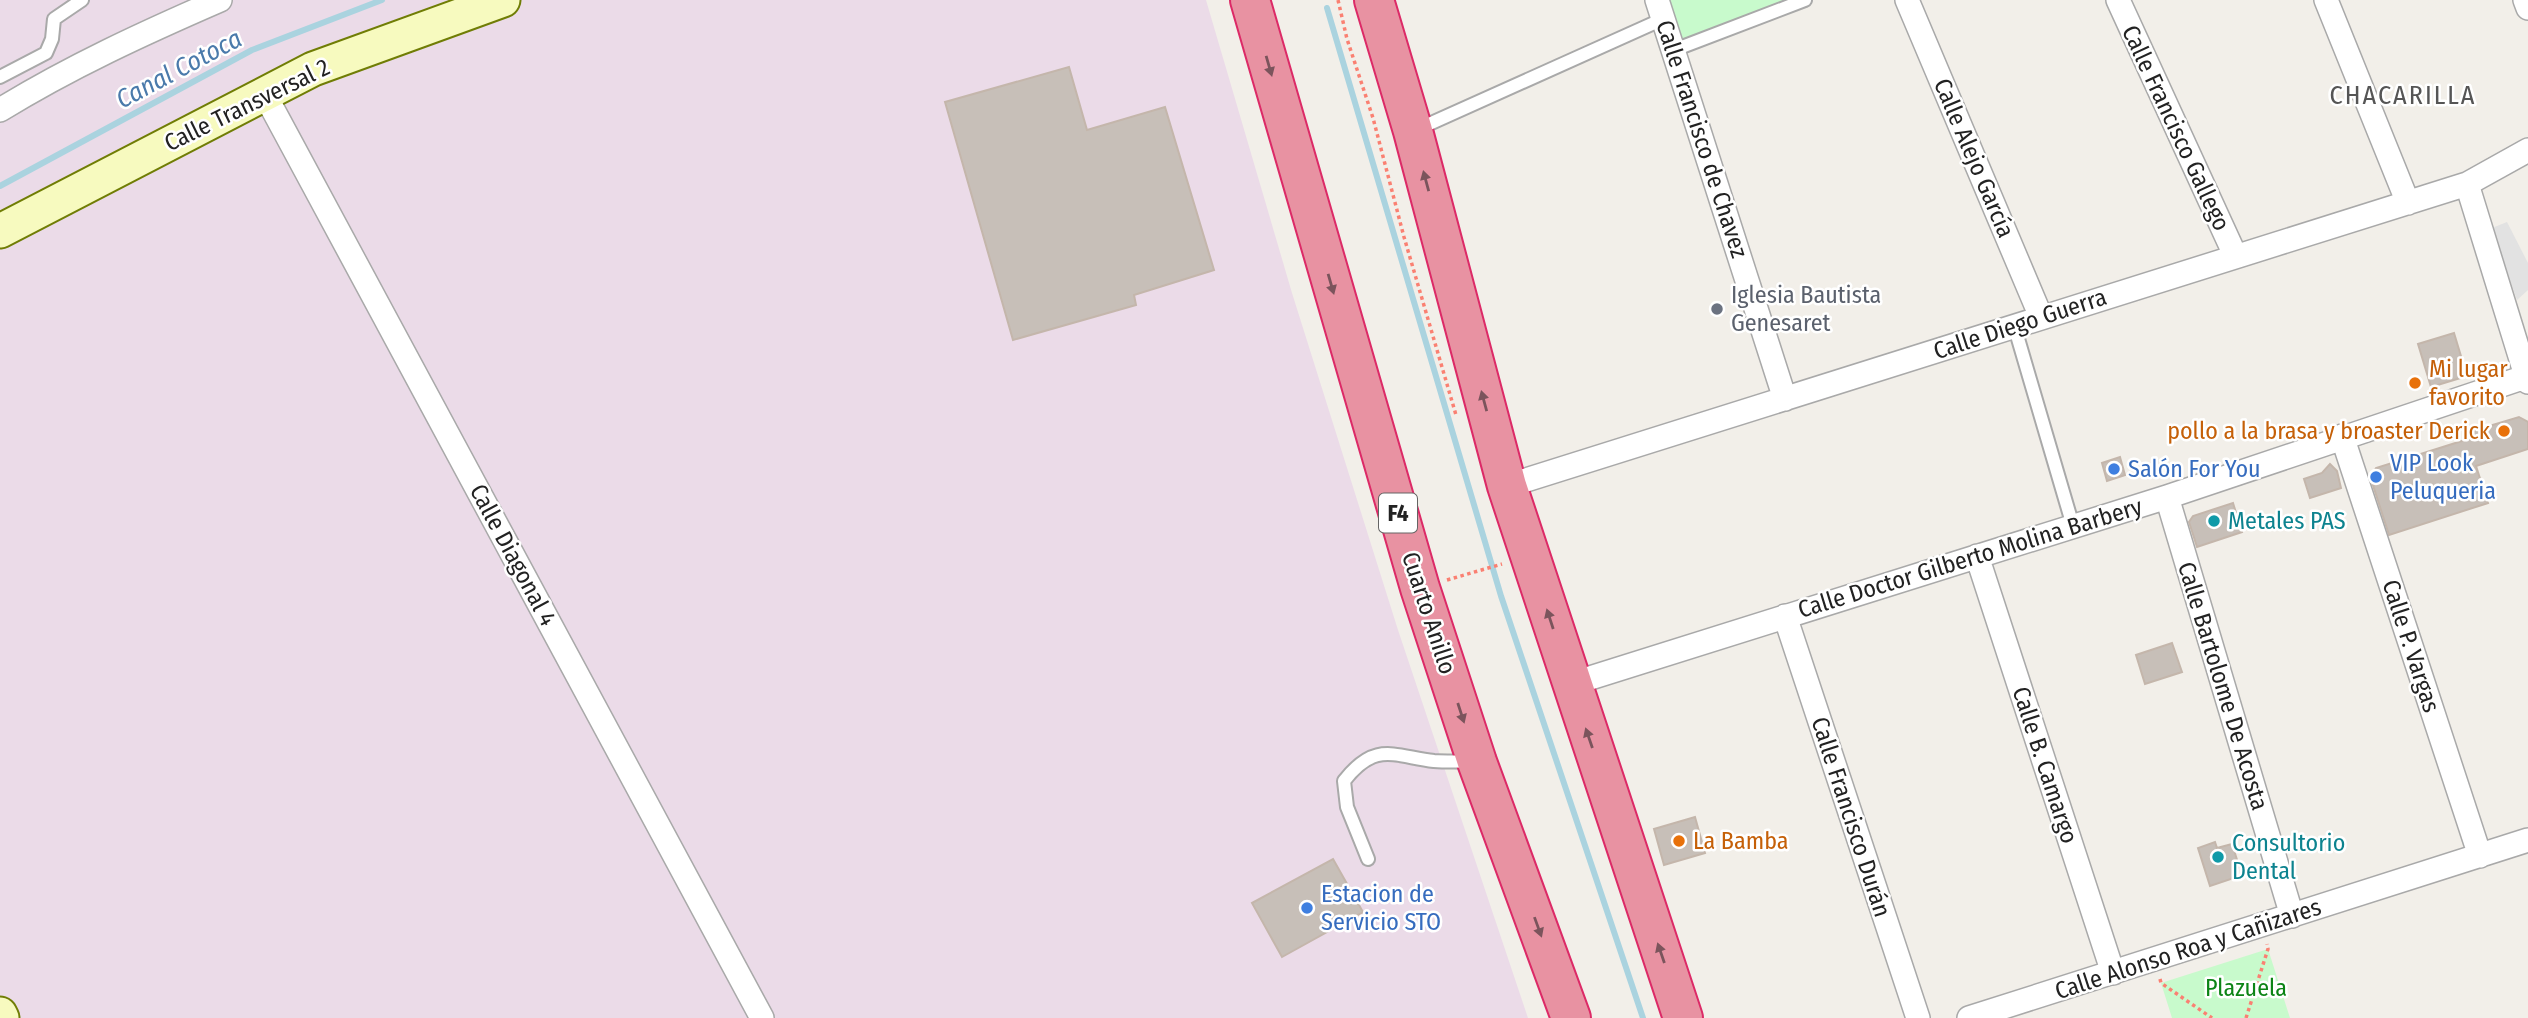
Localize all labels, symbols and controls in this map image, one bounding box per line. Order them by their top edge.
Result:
street label: Calle Francisco de Chavez [1650,17,1754,261]
street label: Calle Francisco Gallego [2116,21,2236,235]
water label: Canal Cotoca [111,23,247,115]
street label: Calle Transversal 2 [160,53,334,157]
one-way arrow [1264,55,1275,77]
street label: Calle Alejo García [1928,74,2020,242]
district label: CHACARILLA [2330,80,2476,111]
one-way arrow [1421,170,1431,191]
one-way arrow [1327,274,1337,295]
place label: Iglesia Bautista Genesaret [1731,281,1881,337]
street label: Calle Diego Guerra [1930,283,2110,365]
marker: Iglesia Bautista Genesaret [1709,301,1725,317]
place label: Mi lugar favorito [2429,355,2508,411]
marker: Mi lugar favorito [2407,375,2423,391]
one-way arrow [1478,390,1489,412]
place label: pollo a la brasa y broaster Derick [2167,417,2491,445]
marker: pollo a la brasa y broaster Derick [2496,423,2512,439]
place label: VIP Look Peluqueria [2390,449,2496,505]
place label: Salón For You [2128,455,2261,483]
marker: Salón For You [2106,461,2122,477]
marker: VIP Look Peluqueria [2368,469,2384,485]
street label: Calle Diagonal 4 [464,479,562,631]
street label: Calle Doctor Gilberto Molina Barbery [1795,492,2146,624]
road number: F4 [1379,494,1417,533]
place label: Metales PAS [2228,507,2346,535]
marker: Metales PAS [2206,513,2222,529]
street label: Cuarto Anillo [1396,548,1462,678]
street label: Calle Bartolome De Acosta [2172,559,2274,813]
street label: Calle P. Vargas [2376,576,2446,716]
one-way arrow [1544,608,1554,629]
street label: Calle B. Camargo [2007,683,2083,847]
one-way arrow [1457,703,1467,724]
street label: Calle Francisco Durán [1805,714,1897,920]
one-way arrow [1583,727,1594,748]
place label: La Bamba [1693,827,1789,855]
place label: Consultorio Dental [2232,829,2345,885]
marker: La Bamba [1671,833,1687,849]
marker: Consultorio Dental [2210,849,2226,865]
place label: Estacion de Servicio STO [1321,880,1441,936]
street label: Calle Alonso Roa y Cañizares [2051,893,2325,1005]
marker: Estacion de Servicio STO [1299,900,1315,916]
one-way arrow [1533,917,1544,938]
one-way arrow [1655,943,1666,964]
park label: Plazuela [2205,974,2287,1002]

